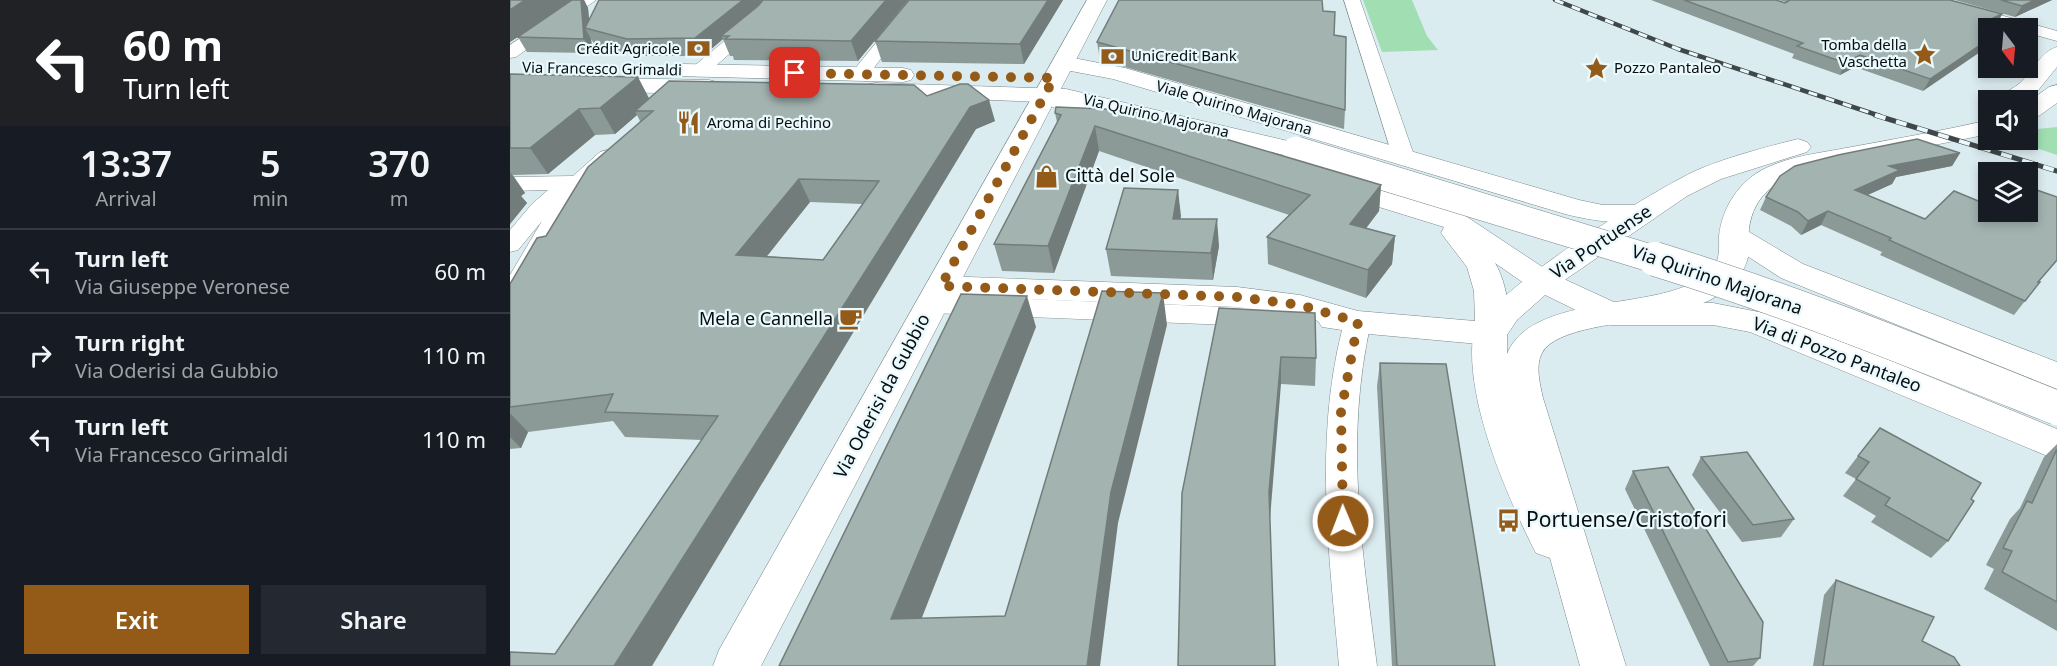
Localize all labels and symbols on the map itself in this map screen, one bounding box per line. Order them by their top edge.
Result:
north arrow [1978,18,2038,78]
place label: Tomba della Vaschetta [1821,34,1907,71]
bank icon: Crédit Agricole [685,36,711,62]
place label: Crédit Agricole [576,38,680,58]
place icon: Tomba della Vaschetta [1912,41,1938,67]
bank icon: UniCredit Bank [1100,43,1126,69]
place label: UniCredit Bank [1131,45,1237,65]
pin [769,47,820,98]
place icon: Pozzo Pantaleo [1583,55,1609,81]
street label: Via Francesco Grimaldi [522,57,682,79]
place label: Pozzo Pantaleo [1614,57,1721,77]
street label: Viale Quirino Majorana [1154,75,1315,139]
street label: Via Quirino Majorana [1081,88,1231,142]
restaurant icon: Aroma di Pechino [676,110,702,136]
place label: Aroma di Pechino [707,112,831,132]
shop icon: Città del Sole [1034,163,1060,189]
place label: Città del Sole [1065,163,1175,187]
street label: Via Portuense [1545,198,1656,284]
street label: Via Quirino Majorana [1629,239,1806,320]
place label: Mela e Cannella [699,306,833,330]
cafe icon: Mela e Cannella [838,306,864,332]
street label: Via Oderisi da Gubbio [827,309,935,482]
street label: Via di Pozzo Pantaleo [1749,311,1925,397]
position arrow [1311,489,1375,553]
place label: Portuense/Cristofori [1526,505,1727,533]
bus stop icon: Portuense/Cristofori [1495,507,1521,533]

